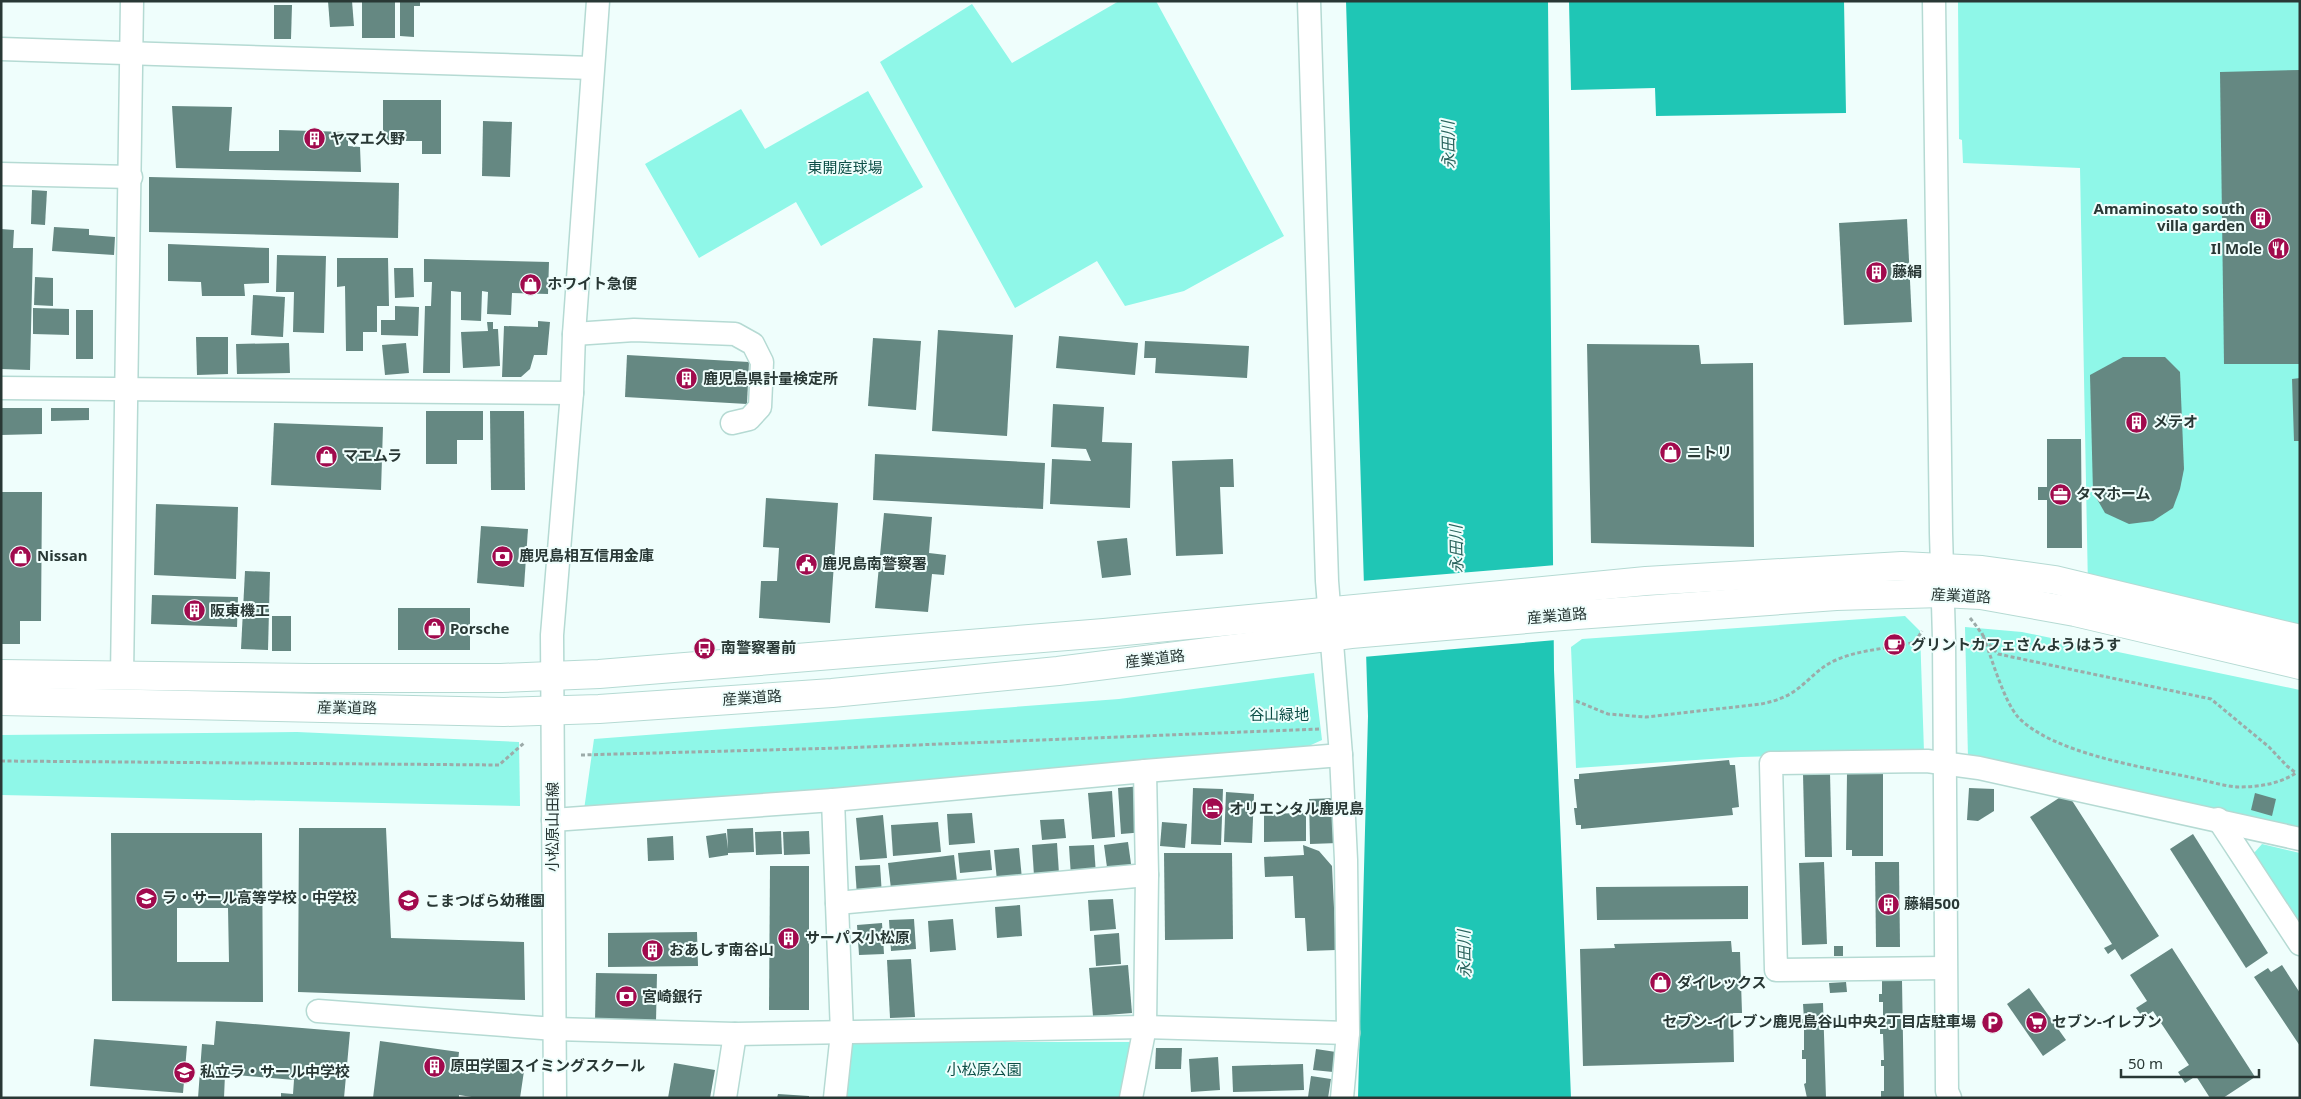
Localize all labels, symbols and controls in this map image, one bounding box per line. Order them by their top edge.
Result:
water label: 永田川 [1437,119,1459,169]
building icon: ヤマエ久野 [302,127,326,151]
place label: ヤマエ久野 [330,128,405,148]
park label: 東開庭球場 [807,157,883,177]
place label: Amaminosato south villa garden [2094,198,2245,235]
building icon: Amaminosato south villa garden [2249,206,2273,230]
restaurant icon: Il Mole [2266,237,2290,261]
place label: Il Mole [2211,238,2262,258]
building icon: 藤絹 [1864,260,1888,284]
place label: 藤絹 [1892,261,1922,281]
shop icon: ホワイト急便 [519,272,543,296]
place label: ホワイト急便 [547,273,637,293]
building icon: 鹿児島県計量検定所 [675,367,699,391]
place label: 鹿児島県計量検定所 [703,368,838,388]
building icon: メテオ [2125,410,2149,434]
place label: メテオ [2153,411,2198,431]
shop icon: ニトリ [1659,441,1683,465]
place label: ニトリ [1687,442,1732,462]
shop icon: マエムラ [315,444,339,468]
place label: マエムラ [343,445,402,465]
office icon: タマホーム [2048,482,2072,506]
place label: タマホーム [2076,483,2151,503]
water label: 永田川 [1445,523,1467,573]
shop icon: Nissan [9,544,33,568]
bank icon: 鹿児島相互信用金庫 [491,544,515,568]
place label: Nissan [37,545,87,565]
place label: 鹿児島相互信用金庫 [519,545,654,565]
public building icon: 鹿児島南警察署 [794,552,818,576]
place label: 鹿児島南警察署 [822,553,927,573]
street label: 産業道路 [1931,583,1992,607]
building icon: 阪東機工 [182,599,206,623]
place label: 阪東機工 [210,600,270,620]
street label: 産業道路 [1526,602,1588,628]
shop icon: Porsche [422,617,446,641]
place label: Porsche [450,618,509,638]
cafe icon: グリントカフェさんようはうす [1883,633,1907,657]
place label: グリントカフェさんようはうす [1911,634,2121,654]
bus stop icon: 南警察署前 [693,636,717,660]
place label: 南警察署前 [721,637,796,657]
street label: 産業道路 [1124,644,1186,672]
street label: 産業道路 [721,685,783,709]
street label: 産業道路 [317,696,377,718]
park label: 谷山緑地 [1249,704,1309,724]
street label: 小松原山田線 [542,782,562,872]
hotel icon: オリエンタル鹿児島 [1201,797,1225,821]
place label: オリエンタル鹿児島 [1229,798,1364,818]
school or university icon: ラ・サール高等学校・中学校 [134,886,158,910]
place label: ラ・サール高等学校・中学校 [162,887,357,907]
school or university icon: こまつばら幼稚園 [397,889,421,913]
place label: こまつばら幼稚園 [425,890,545,910]
building icon: 藤絹500 [1876,892,1900,916]
place label: 藤絹500 [1904,893,1960,913]
building icon: サーパス小松原 [777,926,801,950]
place label: サーパス小松原 [805,927,910,947]
water label: 永田川 [1453,928,1475,978]
building icon: おあしす南谷山 [641,938,665,962]
place label: おあしす南谷山 [669,939,774,959]
shop icon: ダイレックス [1649,971,1673,995]
place label: ダイレックス [1677,972,1767,992]
bank icon: 宮崎銀行 [614,985,638,1009]
place label: 宮崎銀行 [642,986,702,1006]
parking icon: セブン-イレブン鹿児島谷山中央2丁目店駐車場 [1980,1010,2004,1034]
supermarket icon: セブン-イレブン [2024,1010,2048,1034]
place label: セブン-イレブン鹿児島谷山中央2丁目店駐車場 [1663,1011,1976,1031]
place label: セブン-イレブン [2052,1011,2162,1031]
scale bar [2121,1046,2258,1078]
text: 50 m [2128,1053,2163,1073]
building icon: 原田学園スイミングスクール [422,1054,446,1078]
place label: 原田学園スイミングスクール [450,1055,645,1075]
park label: 小松原公園 [946,1059,1022,1079]
school or university icon: 私立ラ・サール中学校 [172,1060,196,1084]
place label: 私立ラ・サール中学校 [200,1061,350,1081]

